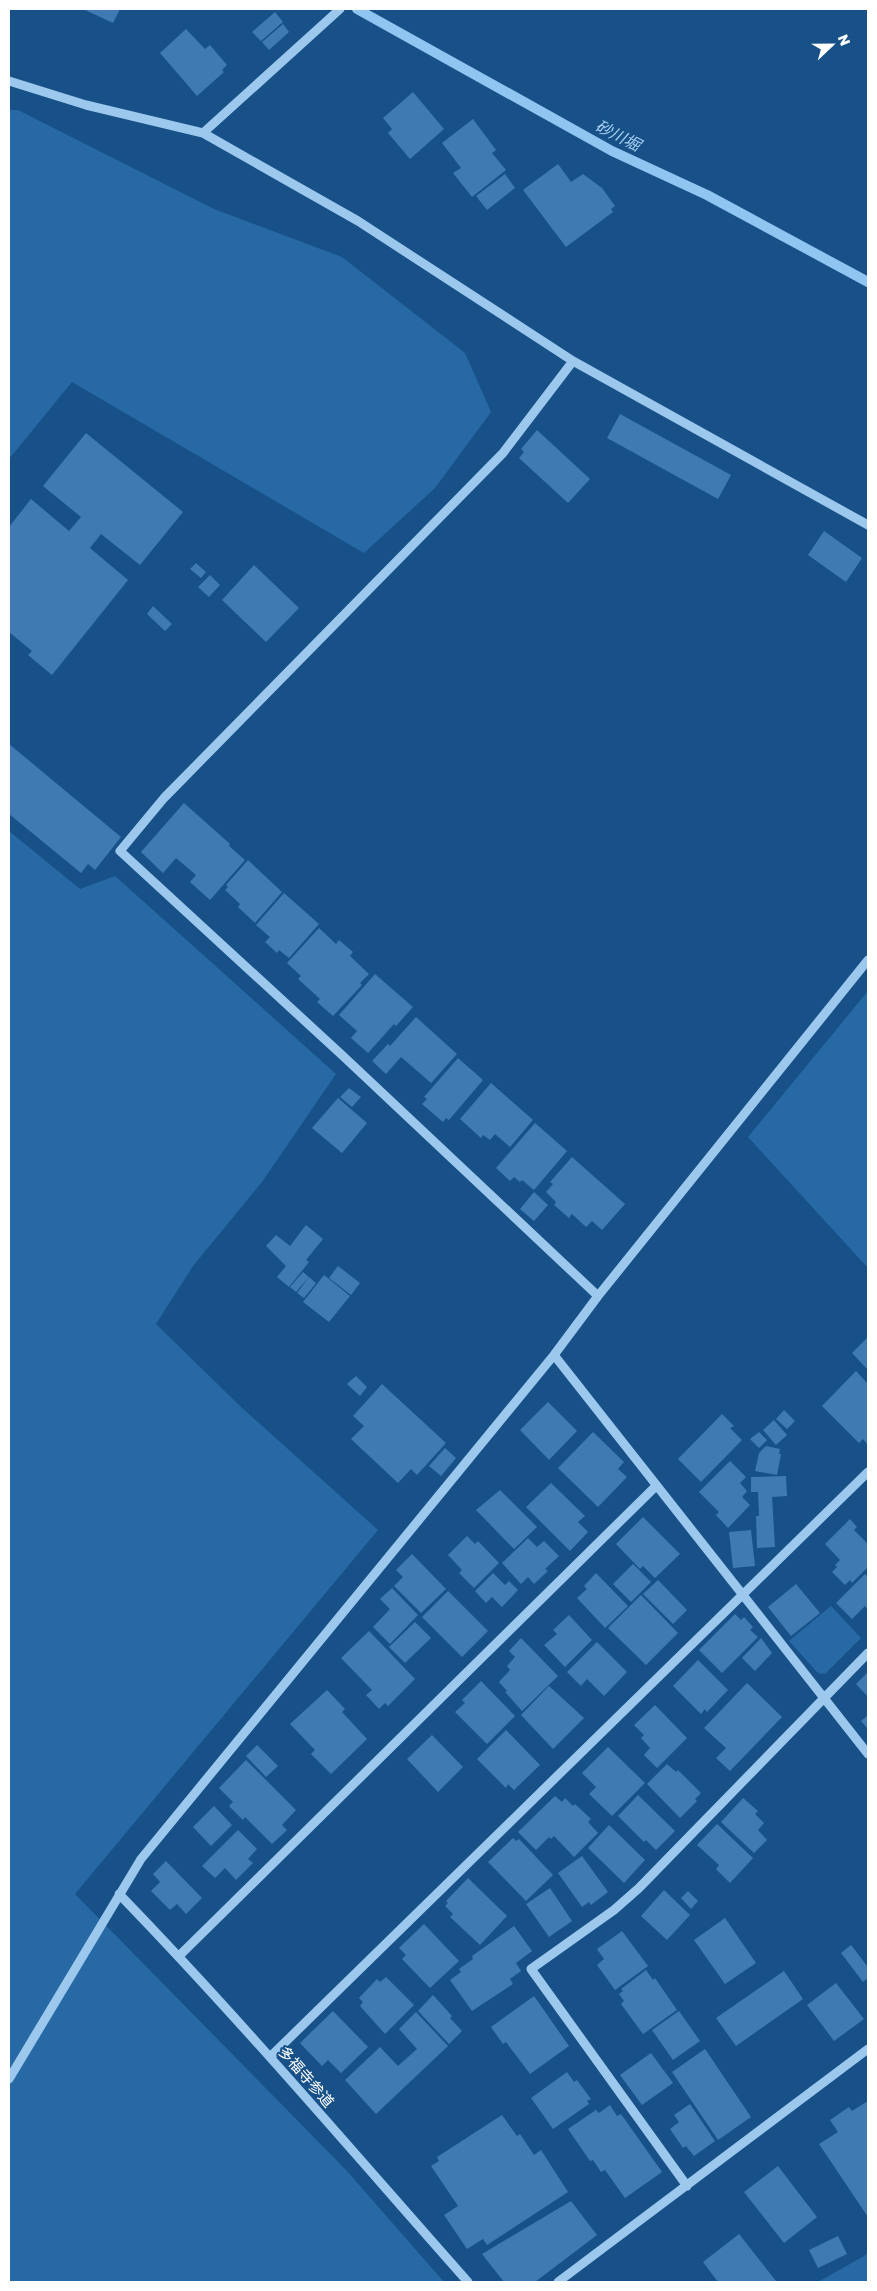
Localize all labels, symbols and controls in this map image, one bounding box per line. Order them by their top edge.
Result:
north arrow [807,20,857,70]
text: N [835,32,854,48]
water label: 砂川堀 [592,115,647,156]
street label: 多福寺参道 [275,2042,338,2111]

